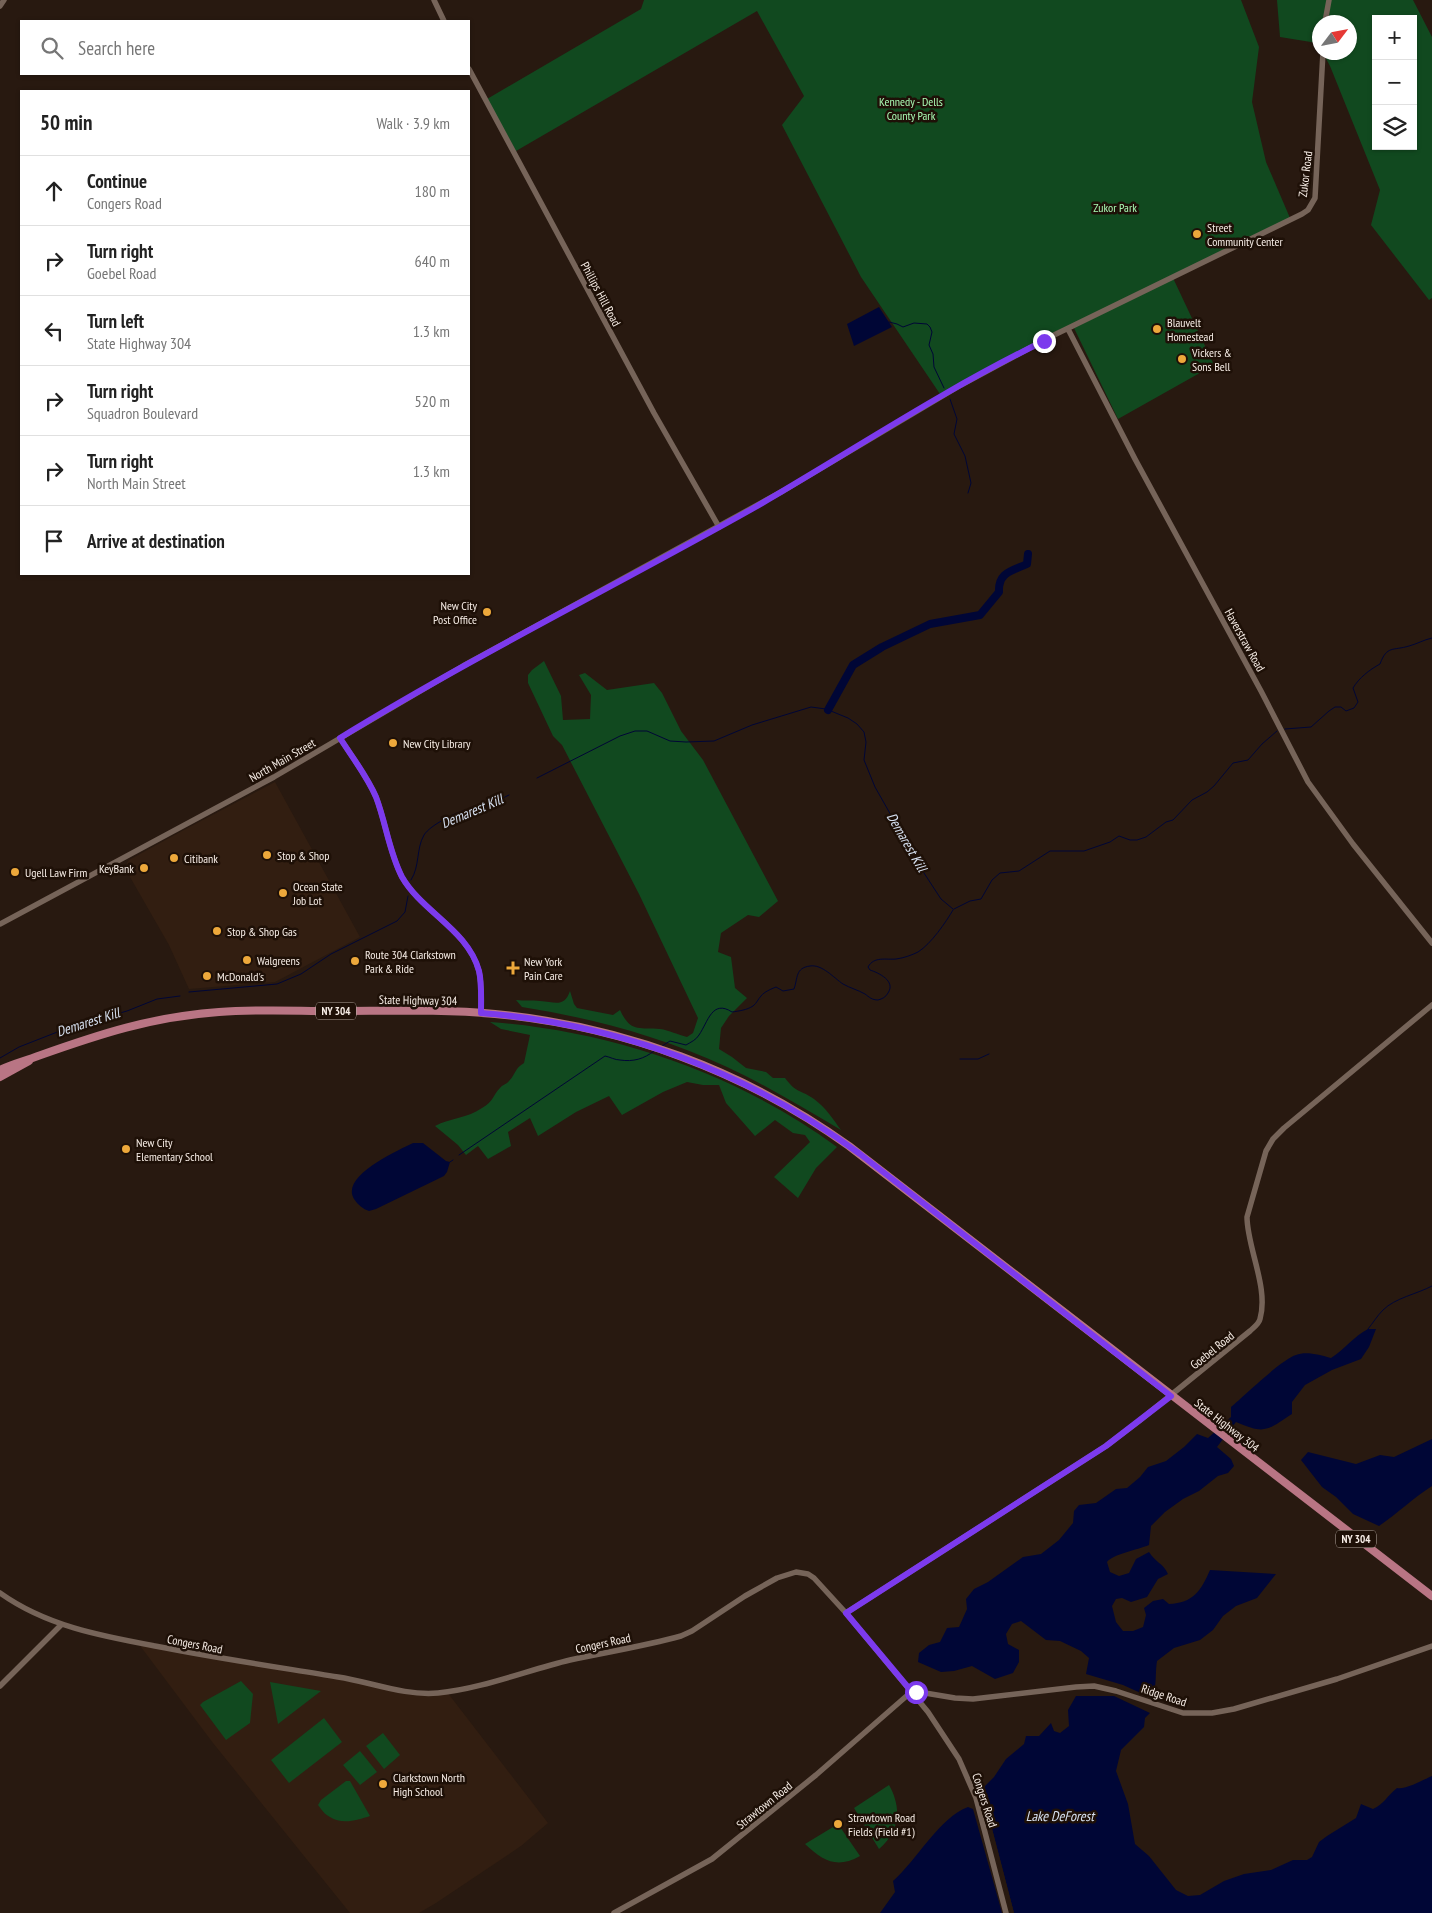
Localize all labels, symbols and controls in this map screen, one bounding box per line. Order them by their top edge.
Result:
north arrow [1312,15,1357,60]
map controls [1372,15,1417,150]
button: + [1372,15,1417,60]
search box [20,20,470,75]
icon: search [38,34,66,62]
text: Search here [78,36,155,60]
button: − [1372,60,1417,105]
park label: Kennedy - Dells County Park [879,94,943,123]
button: layers [1372,105,1417,150]
text: 50 min [40,109,92,136]
text: Walk · 3.9 km [376,113,450,133]
street label: Zukor Road [1295,150,1315,198]
text: Continue [87,169,147,193]
icon: ahead [40,177,68,205]
text: 180 m [415,181,450,201]
text: Congers Road [87,193,162,213]
park label: Zukor Park [1093,200,1137,215]
place label: Street Community Center [1207,220,1284,249]
marker: Street Community Center [1191,228,1203,240]
text: Turn right [87,239,153,263]
icon: right [40,247,68,275]
text: 640 m [415,251,450,271]
street label: Phillips Hill Road [578,259,624,329]
text: Goebel Road [87,263,156,283]
text: Turn left [87,309,144,333]
place label: Blauvelt Homestead [1167,315,1214,344]
icon: left [40,317,68,345]
text: 1.3 km [413,321,450,341]
marker: Blauvelt Homestead [1151,323,1163,335]
route end [1033,330,1056,353]
text: State Highway 304 [87,333,191,353]
place label: Vickers & Sons Bell [1191,345,1232,374]
marker: Vickers & Sons Bell [1176,353,1188,365]
text: Turn right [87,379,153,403]
icon: right [40,387,68,415]
text: 520 m [415,391,450,411]
text: Squadron Boulevard [87,403,198,423]
text: Turn right [87,449,153,473]
icon: right [40,457,68,485]
text: 1.3 km [413,461,450,481]
text: North Main Street [87,473,186,493]
icon: arrive [40,527,68,555]
text: Arrive at destination [87,529,225,553]
place label: New City Post Office [433,598,477,627]
marker: New City Post Office [481,606,493,618]
street label: Haverstraw Road [1222,606,1268,674]
street label: North Main Street [246,735,318,785]
place label: New City Library [403,736,471,751]
marker: New City Library [387,737,399,749]
water label: Demarest Kill [438,789,507,832]
water label: Demarest Kill [883,809,932,876]
place label: Stop & Shop [277,848,330,863]
marker: Stop & Shop [261,849,273,861]
place label: Citibank [184,851,218,866]
marker: Citibank [168,852,180,864]
place label: KeyBank [99,861,134,876]
marker: KeyBank [138,862,150,874]
place label: Ugell Law Firm [25,865,87,880]
marker: Ugell Law Firm [9,866,21,878]
place label: Ocean State Job Lot [292,879,343,908]
marker: Ocean State Job Lot [277,887,289,899]
place label: Stop & Shop Gas [227,924,297,939]
marker: Stop & Shop Gas [211,925,223,937]
place label: Route 304 Clarkstown Park & Ride [365,947,456,976]
place label: Walgreens [257,953,300,968]
marker: Walgreens [241,954,253,966]
place label: New York Pain Care [524,954,563,983]
marker: Route 304 Clarkstown Park & Ride [349,955,361,967]
marker: New York Pain Care [506,961,520,975]
place label: McDonald's [217,969,264,984]
marker: McDonald's [201,970,213,982]
street label: State Highway 304 [379,992,458,1008]
road number: NY 304 [316,1002,356,1019]
water label: Demarest Kill [54,1003,124,1041]
place label: New City Elementary School [136,1135,213,1164]
marker: New City Elementary School [120,1143,132,1155]
street label: Goebel Road [1187,1328,1237,1372]
street label: State Highway 304 [1192,1395,1263,1455]
road number: NY 304 [1336,1530,1376,1548]
street label: Congers Road [574,1630,632,1656]
street label: Congers Road [166,1631,224,1657]
route start [905,1681,928,1704]
street label: Ridge Road [1139,1681,1189,1709]
place label: Clarkstown North High School [393,1770,465,1799]
street label: Congers Road [969,1771,1001,1829]
marker: Clarkstown North High School [377,1778,389,1790]
street label: Strawtown Road [733,1778,795,1832]
water label: Lake DeForest [1026,1807,1096,1825]
place label: Strawtown Road Fields (Field #1) [848,1810,915,1839]
marker: Strawtown Road Fields (Field #1) [832,1818,844,1830]

